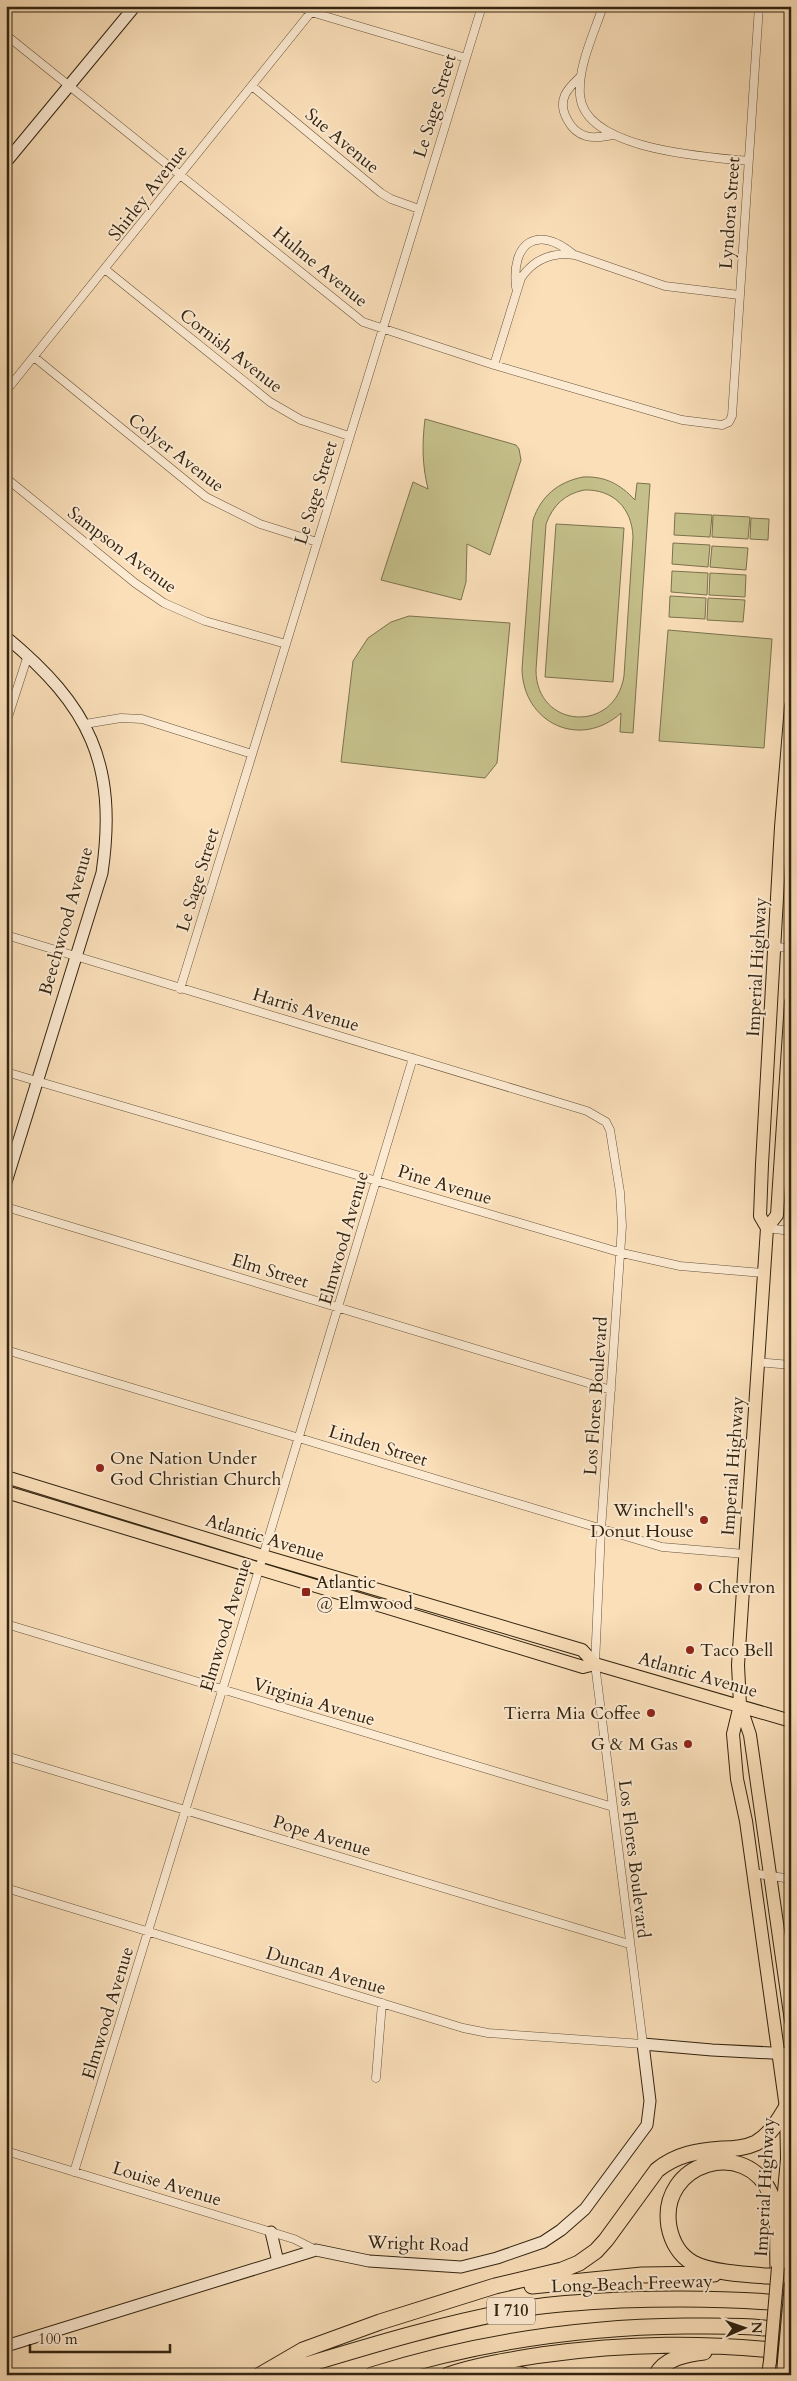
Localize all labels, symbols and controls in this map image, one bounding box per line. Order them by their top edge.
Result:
street label: Le Sage Street [407,51,463,161]
street label: Sue Avenue [299,102,385,180]
street label: Shirley Avenue [102,140,194,246]
street label: Lyndora Street [714,156,746,270]
street label: Hulme Avenue [267,221,373,313]
street label: Cornish Avenue [174,303,288,399]
street label: Colyer Avenue [123,408,229,498]
street label: Le Sage Street [288,438,344,548]
street label: Sampson Avenue [62,501,182,599]
street label: Le Sage Street [170,825,226,935]
street label: Beechwood Avenue [33,844,99,998]
street label: Imperial Highway [741,896,773,1037]
street label: Harris Avenue [250,982,362,1038]
street label: Pine Avenue [395,1159,495,1211]
street label: Elmwood Avenue [313,1168,375,1308]
street label: Elm Street [229,1247,312,1295]
street label: Los Flores Boulevard [578,1315,614,1476]
street label: Imperial Highway [716,1395,750,1537]
street label: Linden Street [325,1419,431,1473]
place label: One Nation Under God Christian Church [110,1446,282,1492]
marker: One Nation Under God Christian Church [94,1462,106,1474]
place label: Winchell's Donut House [590,1498,694,1544]
street label: Atlantic Avenue [202,1508,328,1568]
marker: Winchell's Donut House [698,1514,710,1526]
street label: Elmwood Avenue [194,1556,258,1694]
place label: Atlantic @ Elmwood [316,1570,413,1616]
place label: Chevron [708,1575,776,1600]
marker: Chevron [692,1581,704,1593]
marker: Atlantic @ Elmwood [300,1586,312,1598]
place label: Taco Bell [700,1638,774,1663]
marker: Taco Bell [684,1644,696,1656]
street label: Atlantic Avenue [635,1646,761,1704]
street label: Virginia Avenue [250,1672,378,1732]
place label: Tierra Mia Coffee [504,1701,641,1726]
marker: Tierra Mia Coffee [645,1707,657,1719]
place label: G & M Gas [591,1732,678,1757]
marker: G & M Gas [682,1738,694,1750]
street label: Los Flores Boulevard [612,1778,656,1940]
street label: Pope Avenue [270,1809,374,1863]
street label: Duncan Avenue [263,1941,389,2001]
street label: Elmwood Avenue [76,1944,140,2082]
street label: Imperial Highway [749,2116,781,2257]
street label: Louise Avenue [109,2156,225,2212]
street label: Wright Road [366,2230,470,2258]
street label: Long Beach Freeway [551,2269,714,2299]
road number: I 710 [487,2298,535,2324]
north arrow [720,2304,770,2354]
scale bar [30,2321,170,2353]
text: N [747,2321,766,2334]
text: 100 m [38,2329,78,2349]

